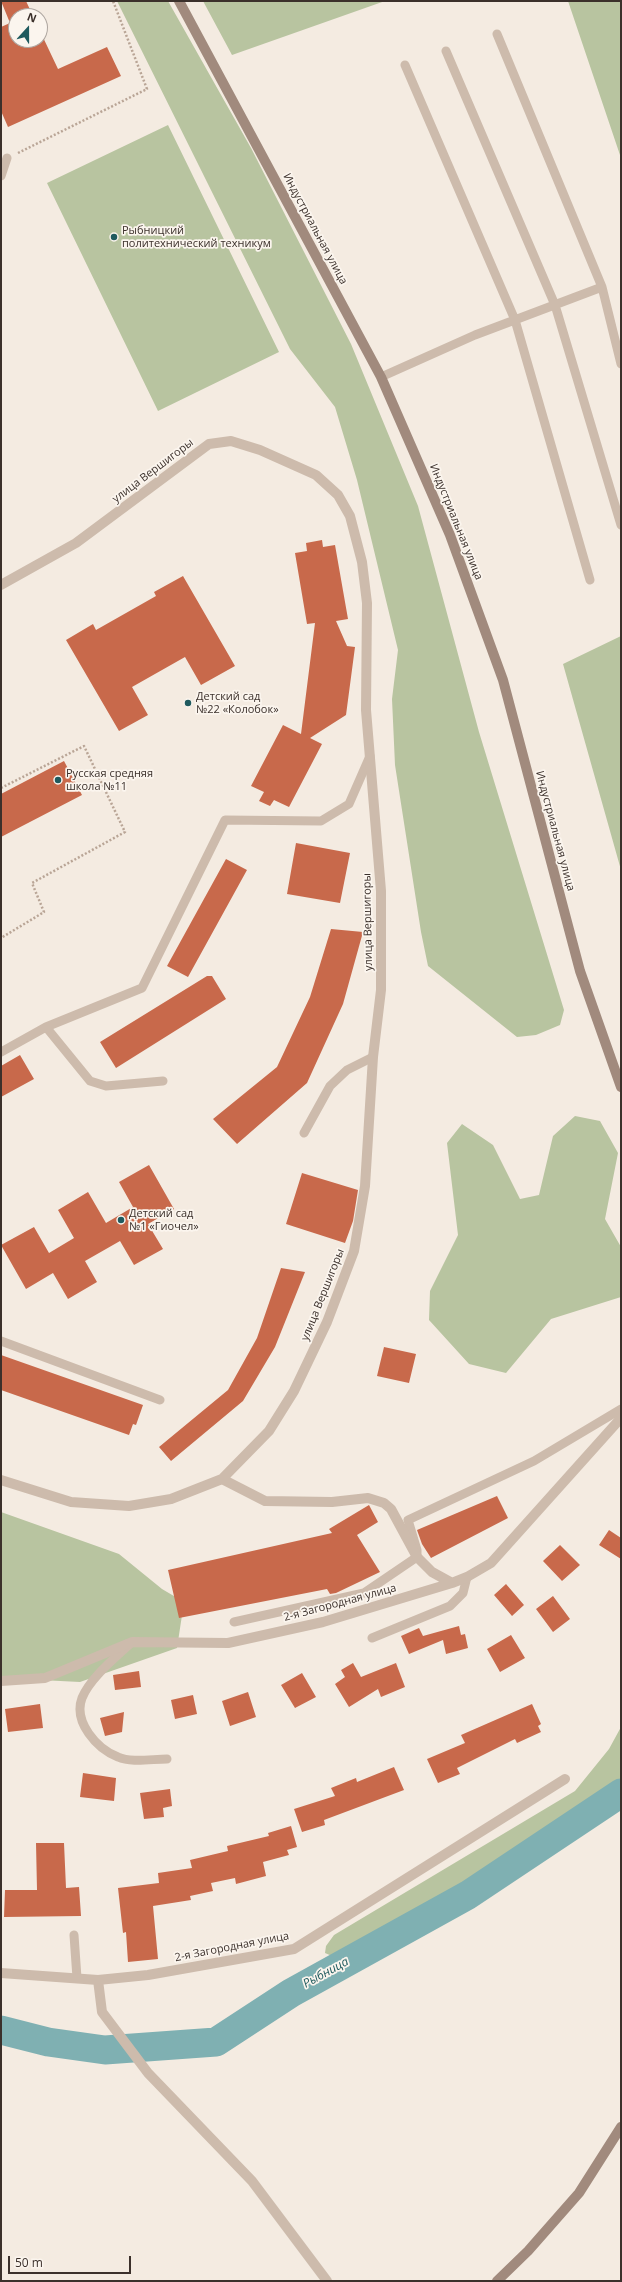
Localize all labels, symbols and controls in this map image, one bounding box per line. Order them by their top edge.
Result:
north arrow [8,8,48,48]
text: N [25,9,39,26]
street label: Индустриальная улица [280,171,350,287]
place label: Рыбницкий политехнический техникум [122,224,271,250]
marker: Рыбницкий политехнический техникум [109,232,119,242]
street label: улица Вершигоры [110,436,196,506]
street label: Индустриальная улица [427,462,485,582]
place label: Детский сад №22 «Колобок» [196,690,279,716]
marker: Детский сад №22 «Колобок» [183,698,193,708]
place label: Русская средняя школа №11 [66,767,153,793]
street label: Индустриальная улица [533,769,577,893]
marker: Русская средняя школа №11 [53,775,63,785]
street label: улица Вершигоры [361,873,375,971]
place label: Детский сад №1 «Гиочел» [129,1207,199,1233]
marker: Детский сад №1 «Гиочел» [116,1215,126,1225]
street label: улица Вершигоры [299,1247,347,1343]
street label: 2-я Загородная улица [282,1582,398,1624]
street label: 2-я Загородная улица [174,1929,290,1965]
water label: Рыбница [301,1955,351,1991]
scale bar [10,2248,133,2274]
text: 50 m [15,2254,43,2271]

